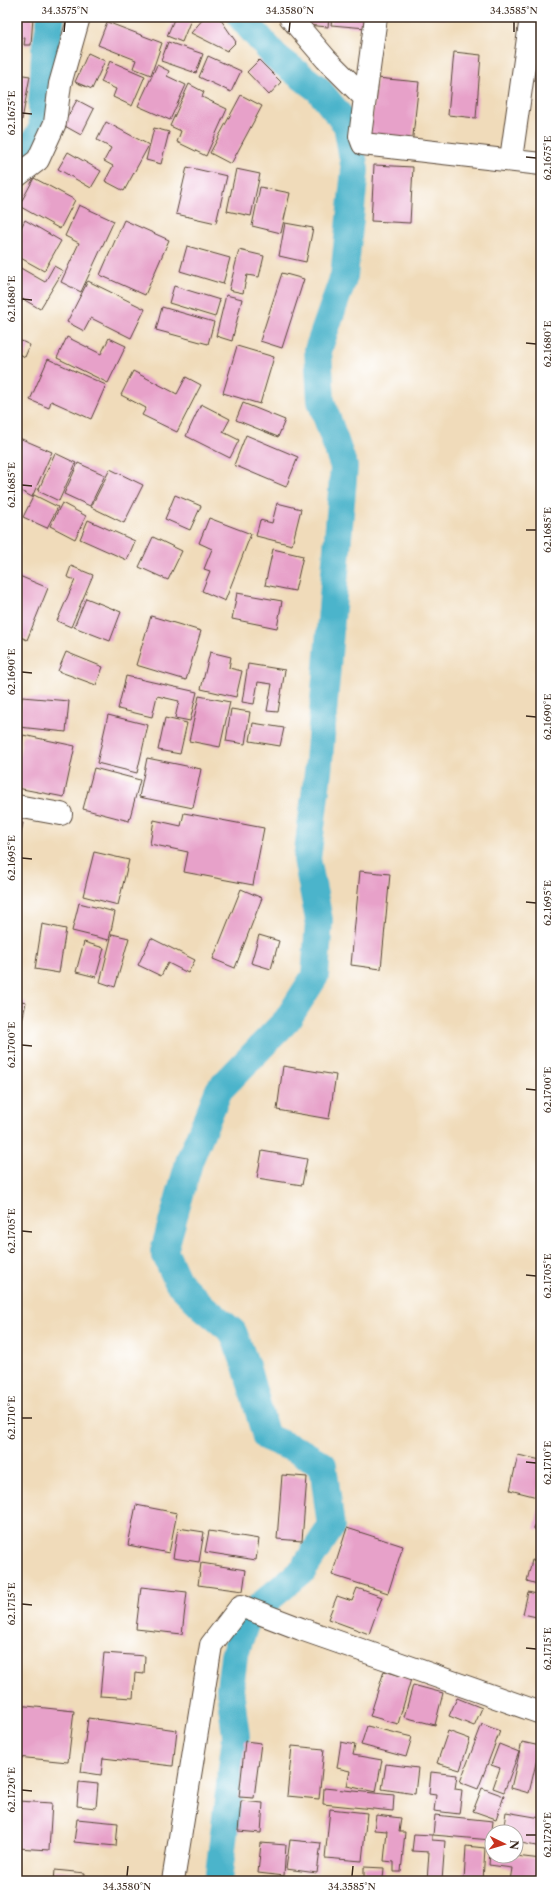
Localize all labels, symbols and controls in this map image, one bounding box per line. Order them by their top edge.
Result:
text: 34.3575°N [42,4,88,17]
text: 34.3580°N [266,4,314,17]
text: 34.3585°N [490,4,538,17]
text: 62.1675°E [5,91,18,135]
text: 62.1675°E [541,136,554,180]
text: 62.1680°E [5,276,18,322]
text: 62.1680°E [541,321,554,367]
text: 62.1685°E [5,462,18,508]
text: 62.1685°E [541,507,554,553]
text: 62.1690°E [5,649,18,695]
text: 62.1690°E [541,694,554,740]
text: 62.1695°E [5,835,18,881]
text: 62.1695°E [541,880,554,926]
text: 62.1700°E [5,1022,18,1068]
text: 62.1700°E [541,1067,554,1113]
text: 62.1705°E [5,1208,18,1254]
text: 62.1705°E [541,1253,554,1299]
text: 62.1710°E [5,1396,18,1440]
text: 62.1710°E [541,1441,554,1485]
text: 62.1715°E [5,1582,18,1626]
text: 62.1715°E [541,1627,554,1671]
text: 62.1720°E [5,1767,18,1813]
text: 62.1720°E [541,1812,554,1858]
north arrow [484,1824,524,1864]
text: N [507,1839,521,1851]
text: 34.3580°N [103,1880,151,1893]
text: 34.3585°N [328,1880,376,1893]

